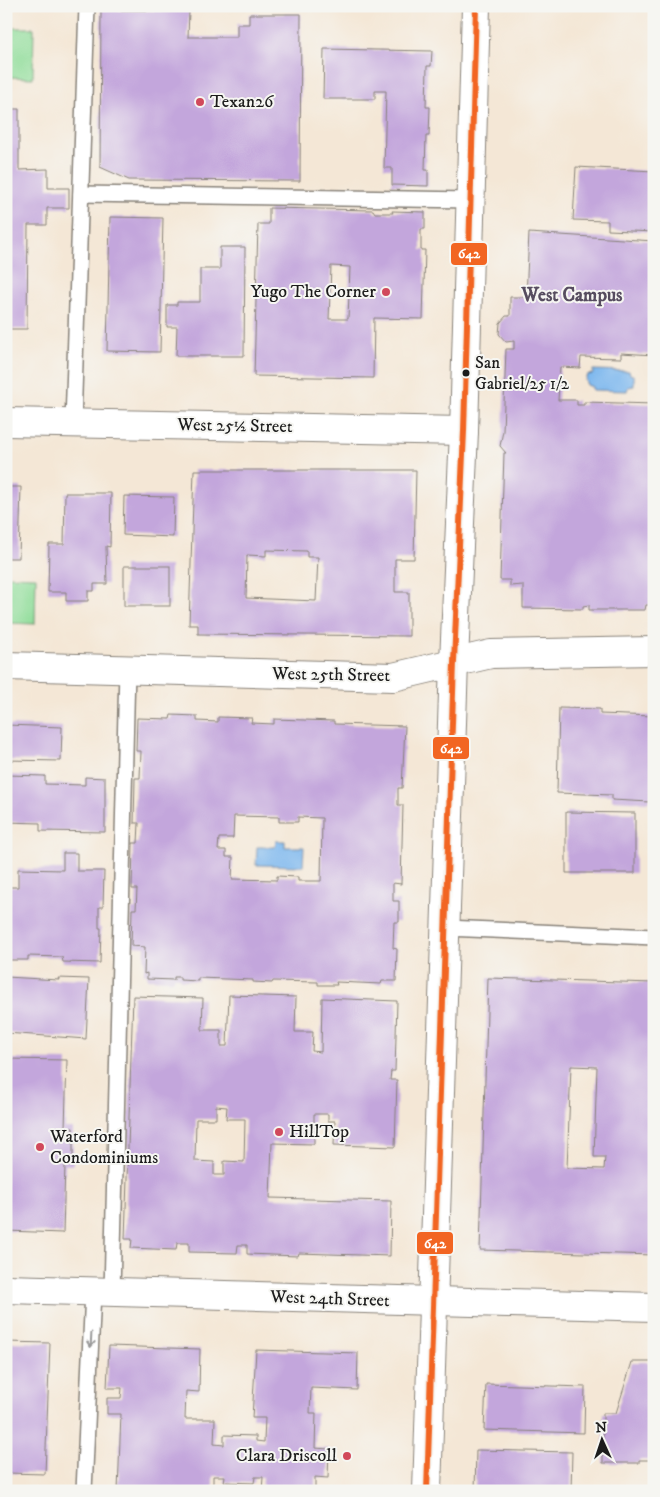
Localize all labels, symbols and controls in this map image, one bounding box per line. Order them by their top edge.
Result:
place label: Texan26 [210,91,274,113]
marker: Texan26 [194,96,206,108]
line badge: 642 [450,242,488,266]
text: 642 [458,245,481,263]
place label: Yugo The Corner [251,281,376,303]
district label: West Campus [521,284,623,307]
marker: Yugo The Corner [380,286,392,298]
place label: San Gabriel/25 1/2 [475,352,570,395]
marker: San Gabriel/25 1/2 [461,368,471,378]
street label: West 25½ Street [176,414,293,438]
street label: West 25th Street [271,663,390,687]
line badge: 642 [432,736,470,760]
text: 642 [440,740,463,758]
place label: HillTop [289,1121,349,1143]
place label: Waterford Condominiums [49,1126,158,1169]
marker: HillTop [273,1126,285,1138]
marker: Waterford Condominiums [34,1141,46,1153]
line badge: 642 [416,1231,454,1255]
text: 642 [424,1235,447,1253]
street label: West 24th Street [269,1286,390,1312]
one-way arrow [86,1332,96,1348]
north arrow [578,1414,628,1464]
text: N [595,1419,608,1437]
place label: Clara Driscoll [236,1445,338,1467]
marker: Clara Driscoll [341,1450,353,1462]

